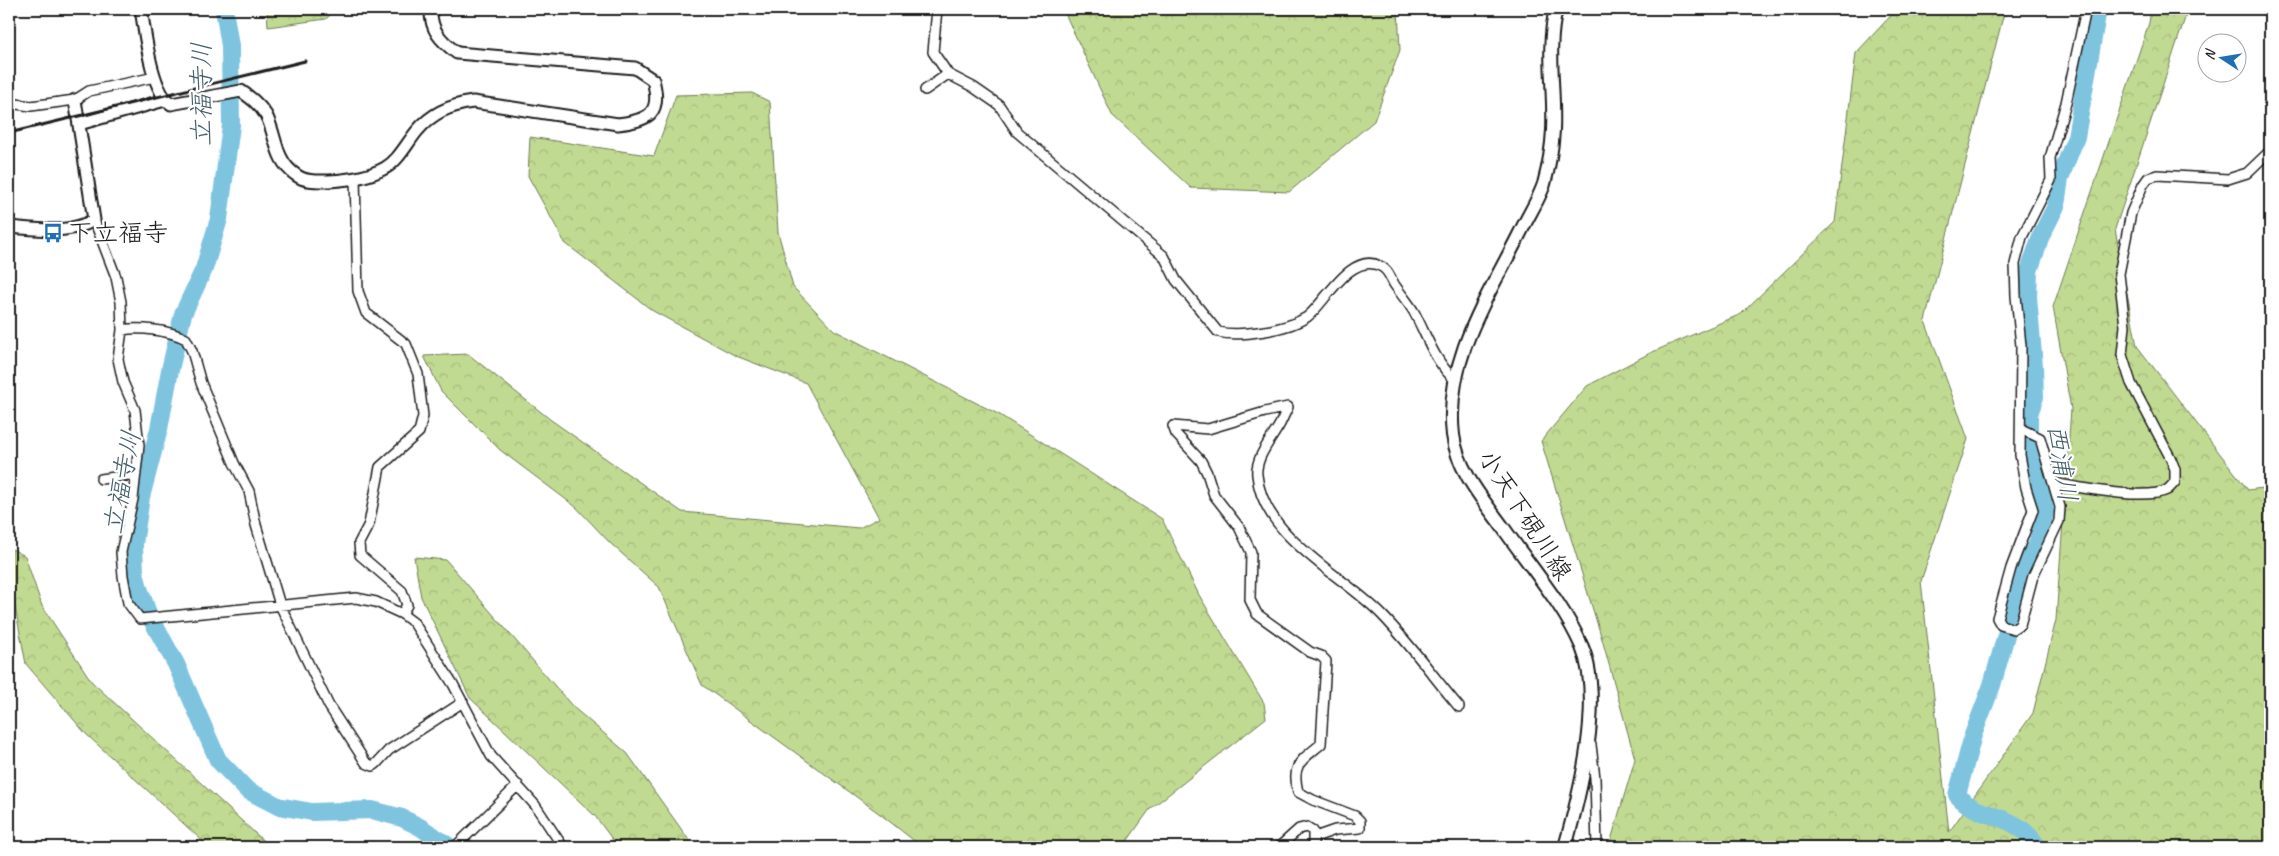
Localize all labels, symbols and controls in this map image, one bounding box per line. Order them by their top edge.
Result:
north arrow [2196,32,2246,82]
water label: 立福寺川 [185,42,218,146]
text: N [2201,47,2219,61]
place label: 下立福寺 [68,217,168,249]
bus stop icon: 下立福寺 [42,222,64,244]
water label: 西浦川 [2040,422,2084,504]
water label: 立福寺川 [96,428,148,536]
street label: 小天下硯川線 [1471,443,1579,587]

